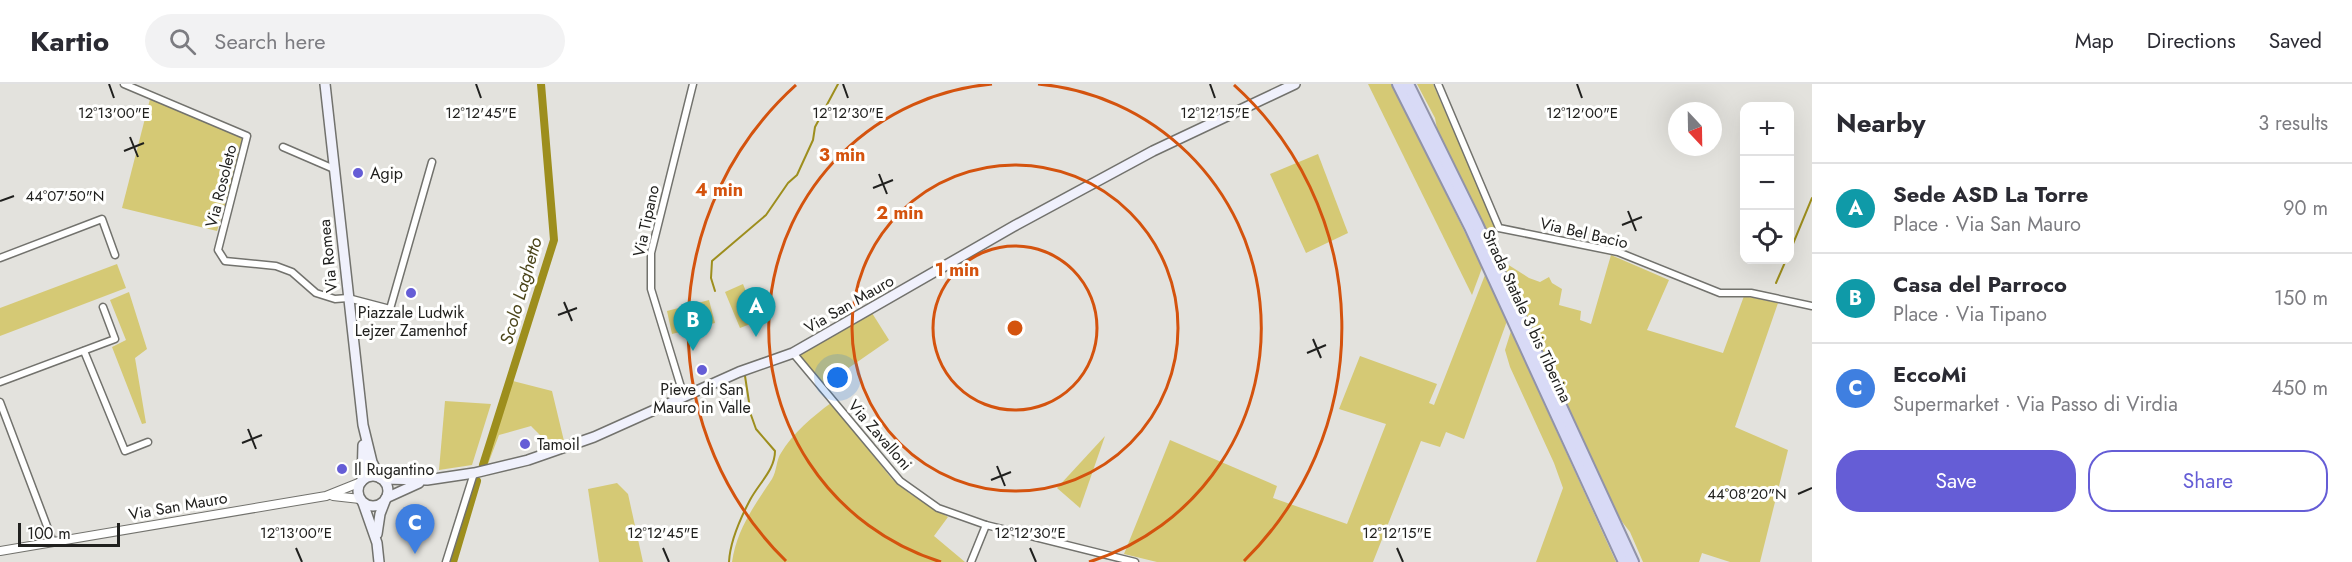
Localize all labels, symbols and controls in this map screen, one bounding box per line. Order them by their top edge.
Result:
search box [145,14,565,68]
text: Kartio [30,21,109,62]
icon: search [166,25,199,58]
text: Search here [214,25,326,57]
text: Map [2075,26,2114,56]
text: Directions [2147,26,2236,56]
text: Saved [2269,26,2322,56]
text: 12°13'00"E [78,102,150,124]
text: 12°12'45"E [445,102,517,124]
text: 12°12'30"E [812,102,884,124]
text: 12°12'15"E [1180,102,1250,124]
text: 12°12'00"E [1546,102,1618,124]
north arrow [1668,102,1722,156]
map controls [1740,102,1794,264]
button: + [1740,102,1794,156]
text: Nearby [1836,104,1925,142]
text: 3 results [2258,109,2328,138]
street label: Via Rosoleto [200,142,242,230]
text: 3 min [819,142,865,168]
button: − [1740,156,1794,210]
place label: Agip [370,162,403,185]
marker: Agip [351,166,365,180]
text: 4 min [695,177,743,203]
text: Sede ASD La Torre [1893,178,2088,210]
street label: Via Tipano [627,183,665,259]
text: 44°07'50"N [26,185,104,207]
text: A [1848,194,1863,223]
text: 90 m [2283,194,2328,223]
text: 2 min [876,200,924,226]
button: locate [1740,210,1794,264]
text: Place · Via San Mauro [1893,210,2081,239]
street label: Via Bel Bacio [1538,212,1631,254]
street label: Via Romea [313,218,343,294]
street label: Strada Statale 3 bis Tiberina [1477,226,1577,406]
water label: Scolo Laghetto [493,234,549,348]
text: 1 min [935,257,979,283]
text: Casa del Parroco [1893,268,2067,300]
street label: Via San Mauro [800,269,898,339]
text: B [1849,284,1862,313]
text: 150 m [2274,284,2328,313]
marker: Piazzale Ludwik Lejzer Zamenhof [404,286,418,300]
pin: A [736,288,776,337]
text: Place · Via Tipano [1893,300,2047,329]
place label: Piazzale Ludwik Lejzer Zamenhof [355,301,468,342]
pin: B [674,302,712,351]
centre of rings [1005,318,1025,338]
text: EccoMi [1893,358,1967,390]
marker: Pieve di San Mauro in Valle [695,363,709,377]
your location [823,363,852,392]
text: C [1848,374,1863,403]
text: 450 m [2271,374,2328,403]
place label: Pieve di San Mauro in Valle [653,378,751,419]
text: Supermarket · Via Passo di Virdia [1893,390,2178,419]
street label: Via Zavalloni [843,395,917,475]
place label: Tamoil [537,433,580,456]
marker: Tamoil [518,437,532,451]
button: Save [1836,450,2076,512]
button: Share [2088,450,2328,512]
place label: Il Rugantino [354,458,434,481]
marker: Il Rugantino [335,462,349,476]
text: 44°08'20"N [1707,483,1787,505]
street label: Via San Mauro [127,486,229,526]
pin: C [396,504,434,554]
scale bar [18,520,120,548]
text: 100 m [27,522,71,545]
text: 12°13'00"E [260,522,332,544]
text: 12°12'45"E [627,522,699,544]
text: 12°12'30"E [994,522,1066,544]
text: 12°12'15"E [1362,522,1432,544]

